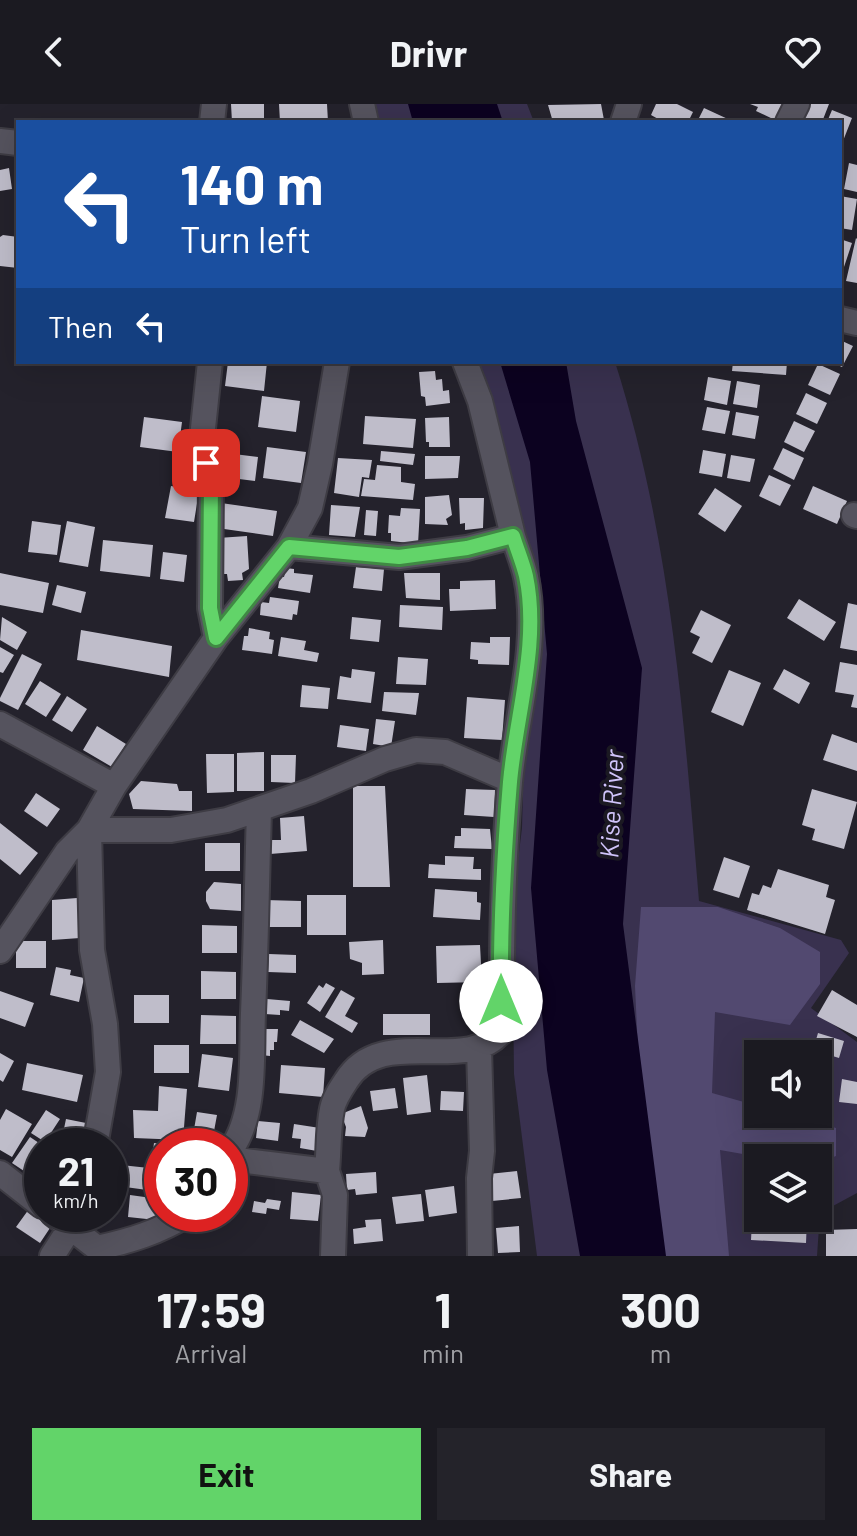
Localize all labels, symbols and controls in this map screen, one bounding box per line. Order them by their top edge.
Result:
icon: back [32,30,76,74]
icon: heart [781,30,825,74]
text: Drivr [390,31,467,74]
text: 140 m [180,149,324,216]
icon: left [48,152,152,256]
text: Turn left [180,217,311,260]
icon: left [129,304,173,348]
text: Then [48,308,113,344]
pin [172,429,240,497]
icon: arrive [184,441,228,485]
water label: Kise River [592,748,629,859]
position arrow [459,959,543,1043]
map controls [744,1040,832,1232]
button: sound [744,1040,832,1128]
speed limit sign: 30 [144,1128,248,1232]
button: layers [744,1144,832,1232]
text: 21 [58,1146,94,1194]
text: km/h [53,1188,99,1212]
text: 17:59 [156,1280,266,1338]
text: 1 [435,1280,452,1338]
text: 300 [620,1280,701,1338]
text: Arrival [175,1337,247,1368]
text: min [422,1337,464,1368]
text: m [650,1337,671,1368]
button: Exit [32,1428,421,1520]
button: Share [437,1428,825,1520]

